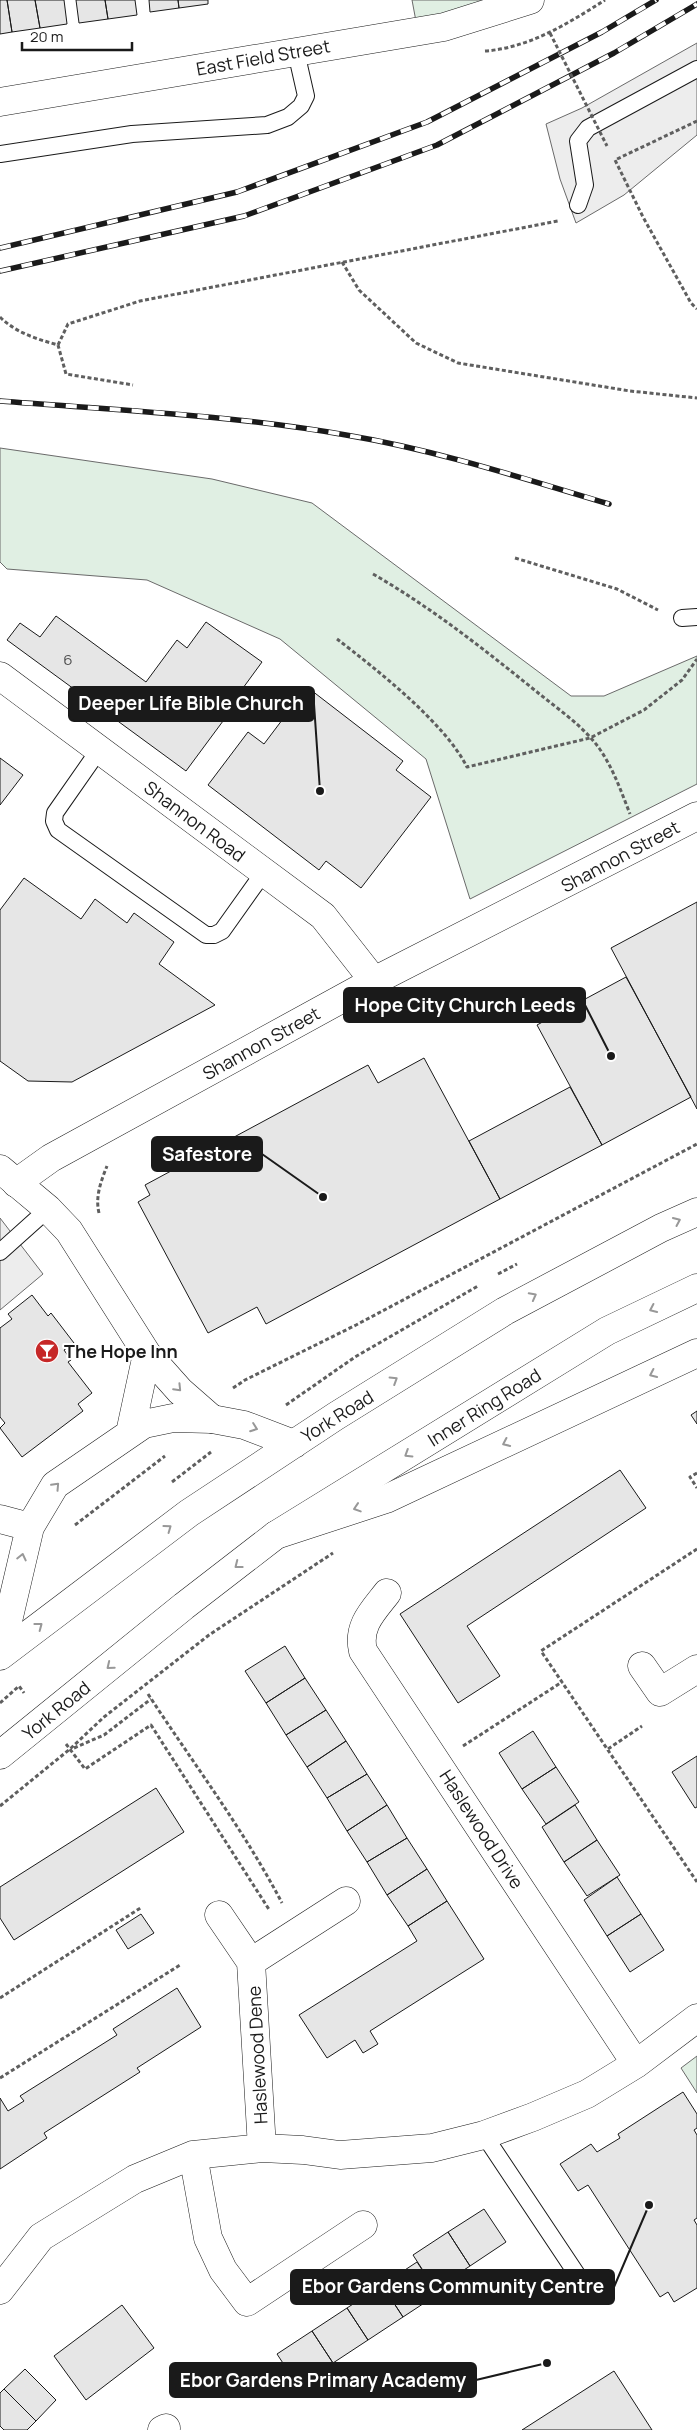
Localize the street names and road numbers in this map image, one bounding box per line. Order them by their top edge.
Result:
street label: East Field Street [194,33,332,81]
street label: Shannon Road [140,775,250,867]
street label: Shannon Street [557,815,683,897]
street label: Shannon Street [198,1001,324,1085]
street label: Inner Ring Road [423,1363,545,1451]
street label: York Road [296,1384,378,1448]
street label: York Road [17,1675,95,1745]
street label: Haslewood Drive [435,1765,529,1893]
street label: Haslewood Dene [241,1985,273,2125]

